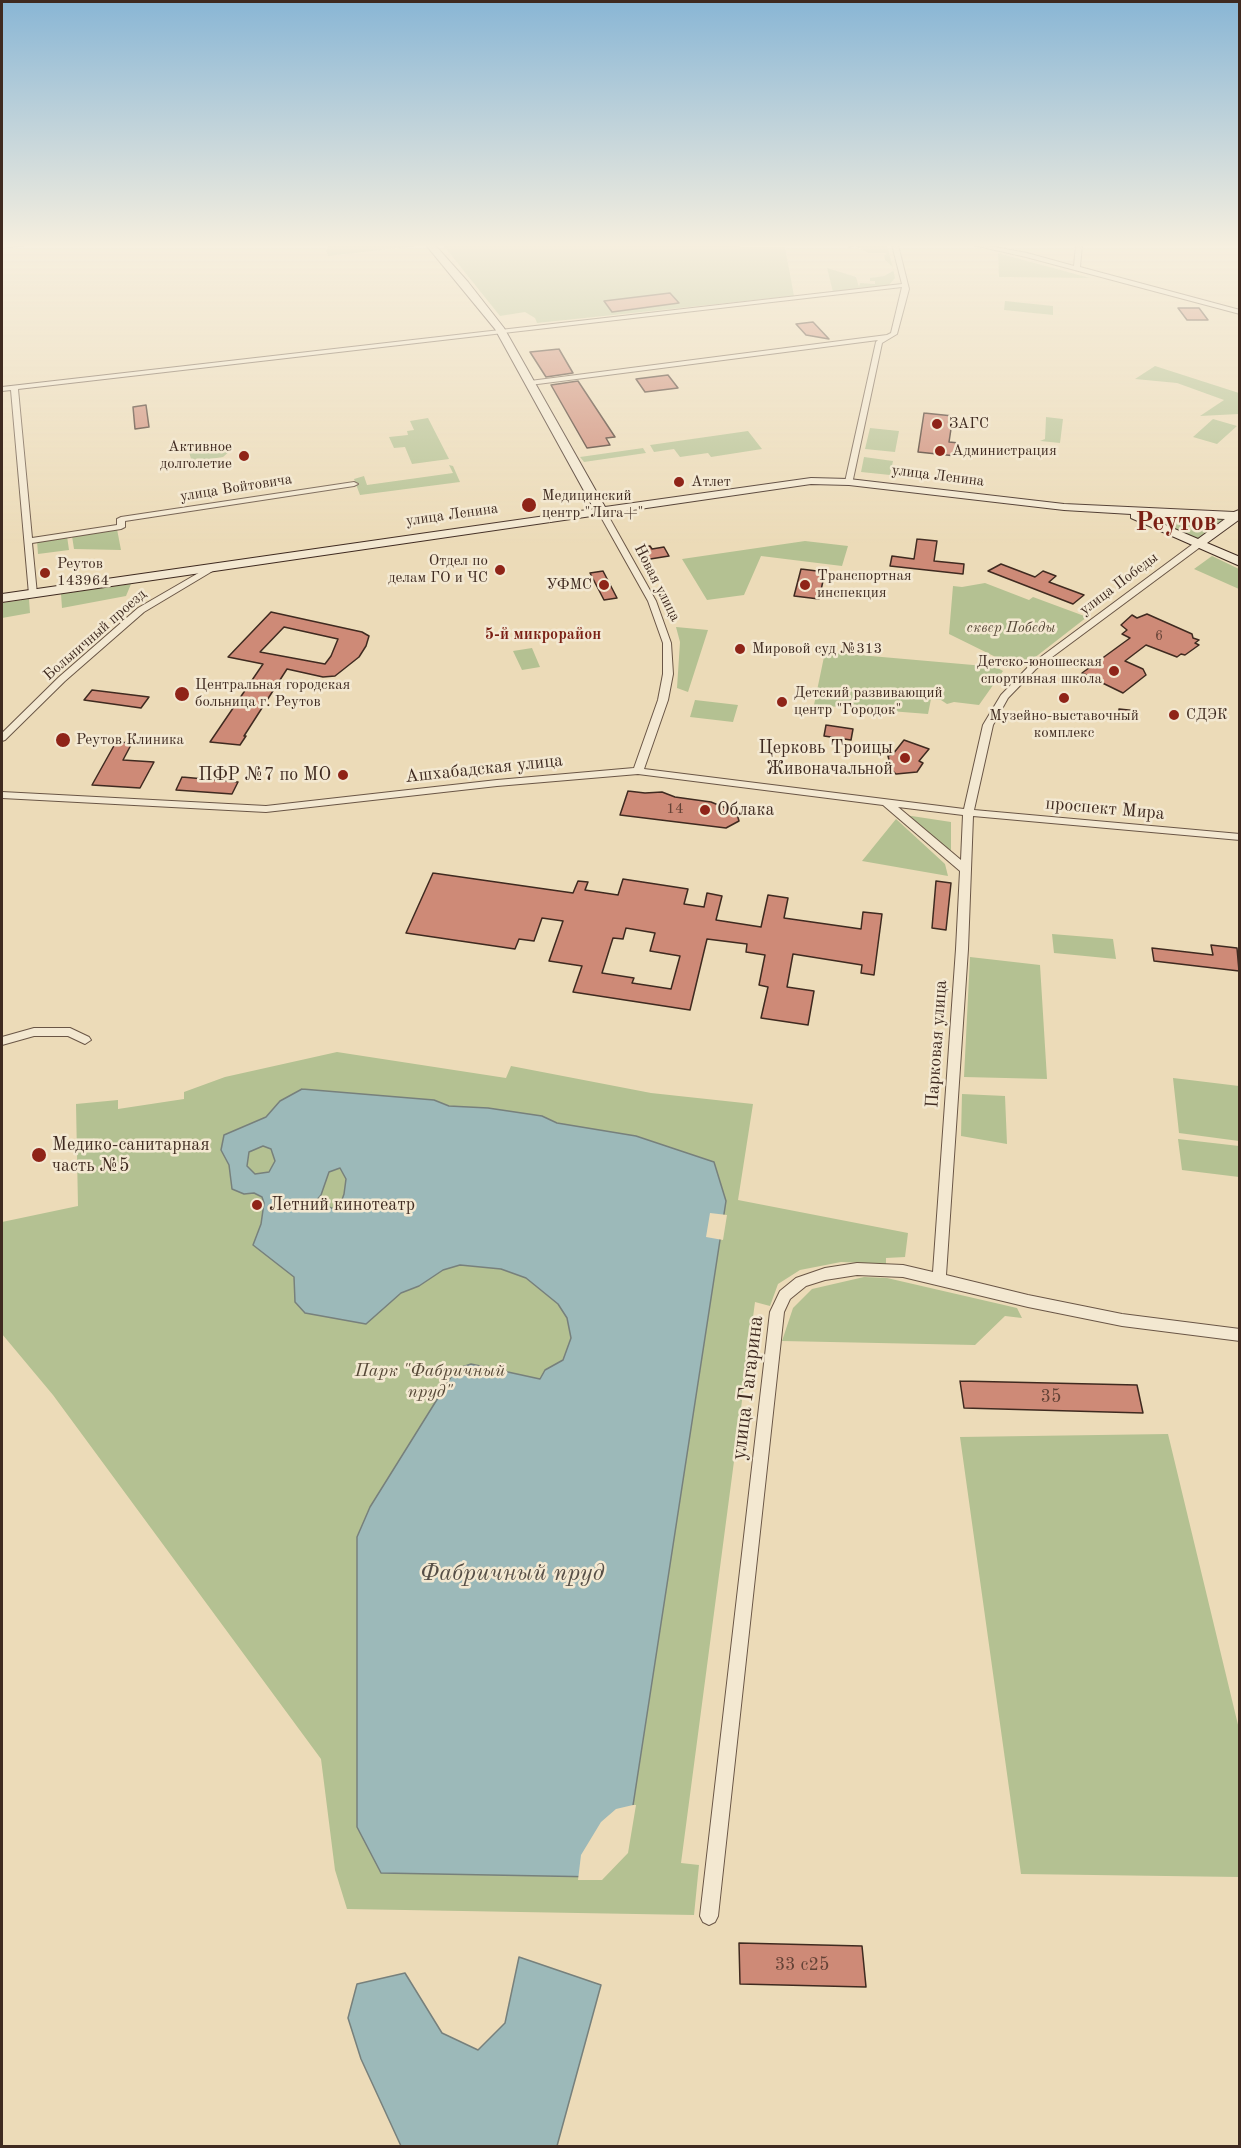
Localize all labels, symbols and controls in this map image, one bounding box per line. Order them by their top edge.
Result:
place label: ЗАГС [949,415,989,433]
marker: ЗАГС [930,417,944,431]
place label: Активное долголетие [160,438,232,473]
place label: Администрация [952,442,1057,460]
marker: Администрация [933,444,947,458]
marker: Активное долголетие [237,449,251,463]
street label: улица Ленина [891,461,985,491]
street label: улица Войтовича [179,470,293,506]
place label: Атлет [691,473,731,491]
marker: Атлет [672,475,686,489]
place label: Медицинский центр "Лига+" [542,487,644,522]
marker: Медицинский центр "Лига+" [520,496,538,514]
street label: улица Ленина [405,500,499,530]
district label: Реутов [1135,507,1217,539]
street label: Новая улица [630,541,684,625]
street label: улица Победы [1076,549,1162,619]
place label: Отдел по делам ГО и ЧС [388,552,488,587]
place label: Реутов 143964 [57,555,109,590]
marker: Отдел по делам ГО и ЧС [493,563,507,577]
marker: Реутов 143964 [38,566,52,580]
place label: Транспортная инспекция [817,567,912,602]
place label: УФМС [546,576,592,594]
marker: УФМС [597,578,611,592]
marker: Транспортная инспекция [798,578,812,592]
street label: Больничный проезд [40,585,150,685]
park label: сквер Победы [967,619,1055,637]
district label: 5-й микрорайон [485,625,601,645]
house number: 6 [1155,628,1163,644]
place label: Мировой суд №313 [752,640,882,658]
marker: Мировой суд №313 [733,642,747,656]
place label: Детско-юношеская спортивная школа [977,653,1102,688]
marker: Детско-юношеская спортивная школа [1107,664,1121,678]
place label: Центральная городская больница г. Реутов [195,676,350,711]
place label: Детский развивающий центр "Городок" [794,684,943,719]
marker: Центральная городская больница г. Реутов [173,685,191,703]
marker: Музейно-выставочный комплекс [1057,691,1071,705]
marker: Детский развивающий центр "Городок" [775,695,789,709]
place label: СДЭК [1186,706,1228,724]
place label: Музейно-выставочный комплекс [989,707,1139,742]
marker: СДЭК [1167,708,1181,722]
marker: Реутов Клиника [54,731,72,749]
place label: Реутов Клиника [76,731,184,749]
place label: Церковь Троицы Живоначальной [758,737,893,780]
street label: Ашхабадская улица [404,750,564,788]
marker: Церковь Троицы Живоначальной [898,751,912,765]
place label: ПФР №7 по МО [198,764,331,786]
marker: ПФР №7 по МО [336,768,350,782]
street label: проспект Мира [1044,793,1166,825]
place label: Облака [717,799,774,821]
house number: 14 [666,800,684,818]
marker: Облака [698,803,712,817]
street label: Парковая улица [922,979,952,1109]
place label: Медико-санитарная часть №5 [52,1134,210,1176]
marker: Медико-санитарная часть №5 [30,1146,48,1164]
place label: Летний кинотеатр [269,1194,415,1216]
marker: Летний кинотеатр [250,1198,264,1212]
street label: улица Гагарина [727,1314,769,1462]
park label: Парк "Фабричный пруд" [355,1360,505,1402]
house number: 35 [1041,1386,1061,1408]
water label: Фабричный пруд [420,1560,604,1588]
house number: 33 с25 [775,1954,829,1976]

